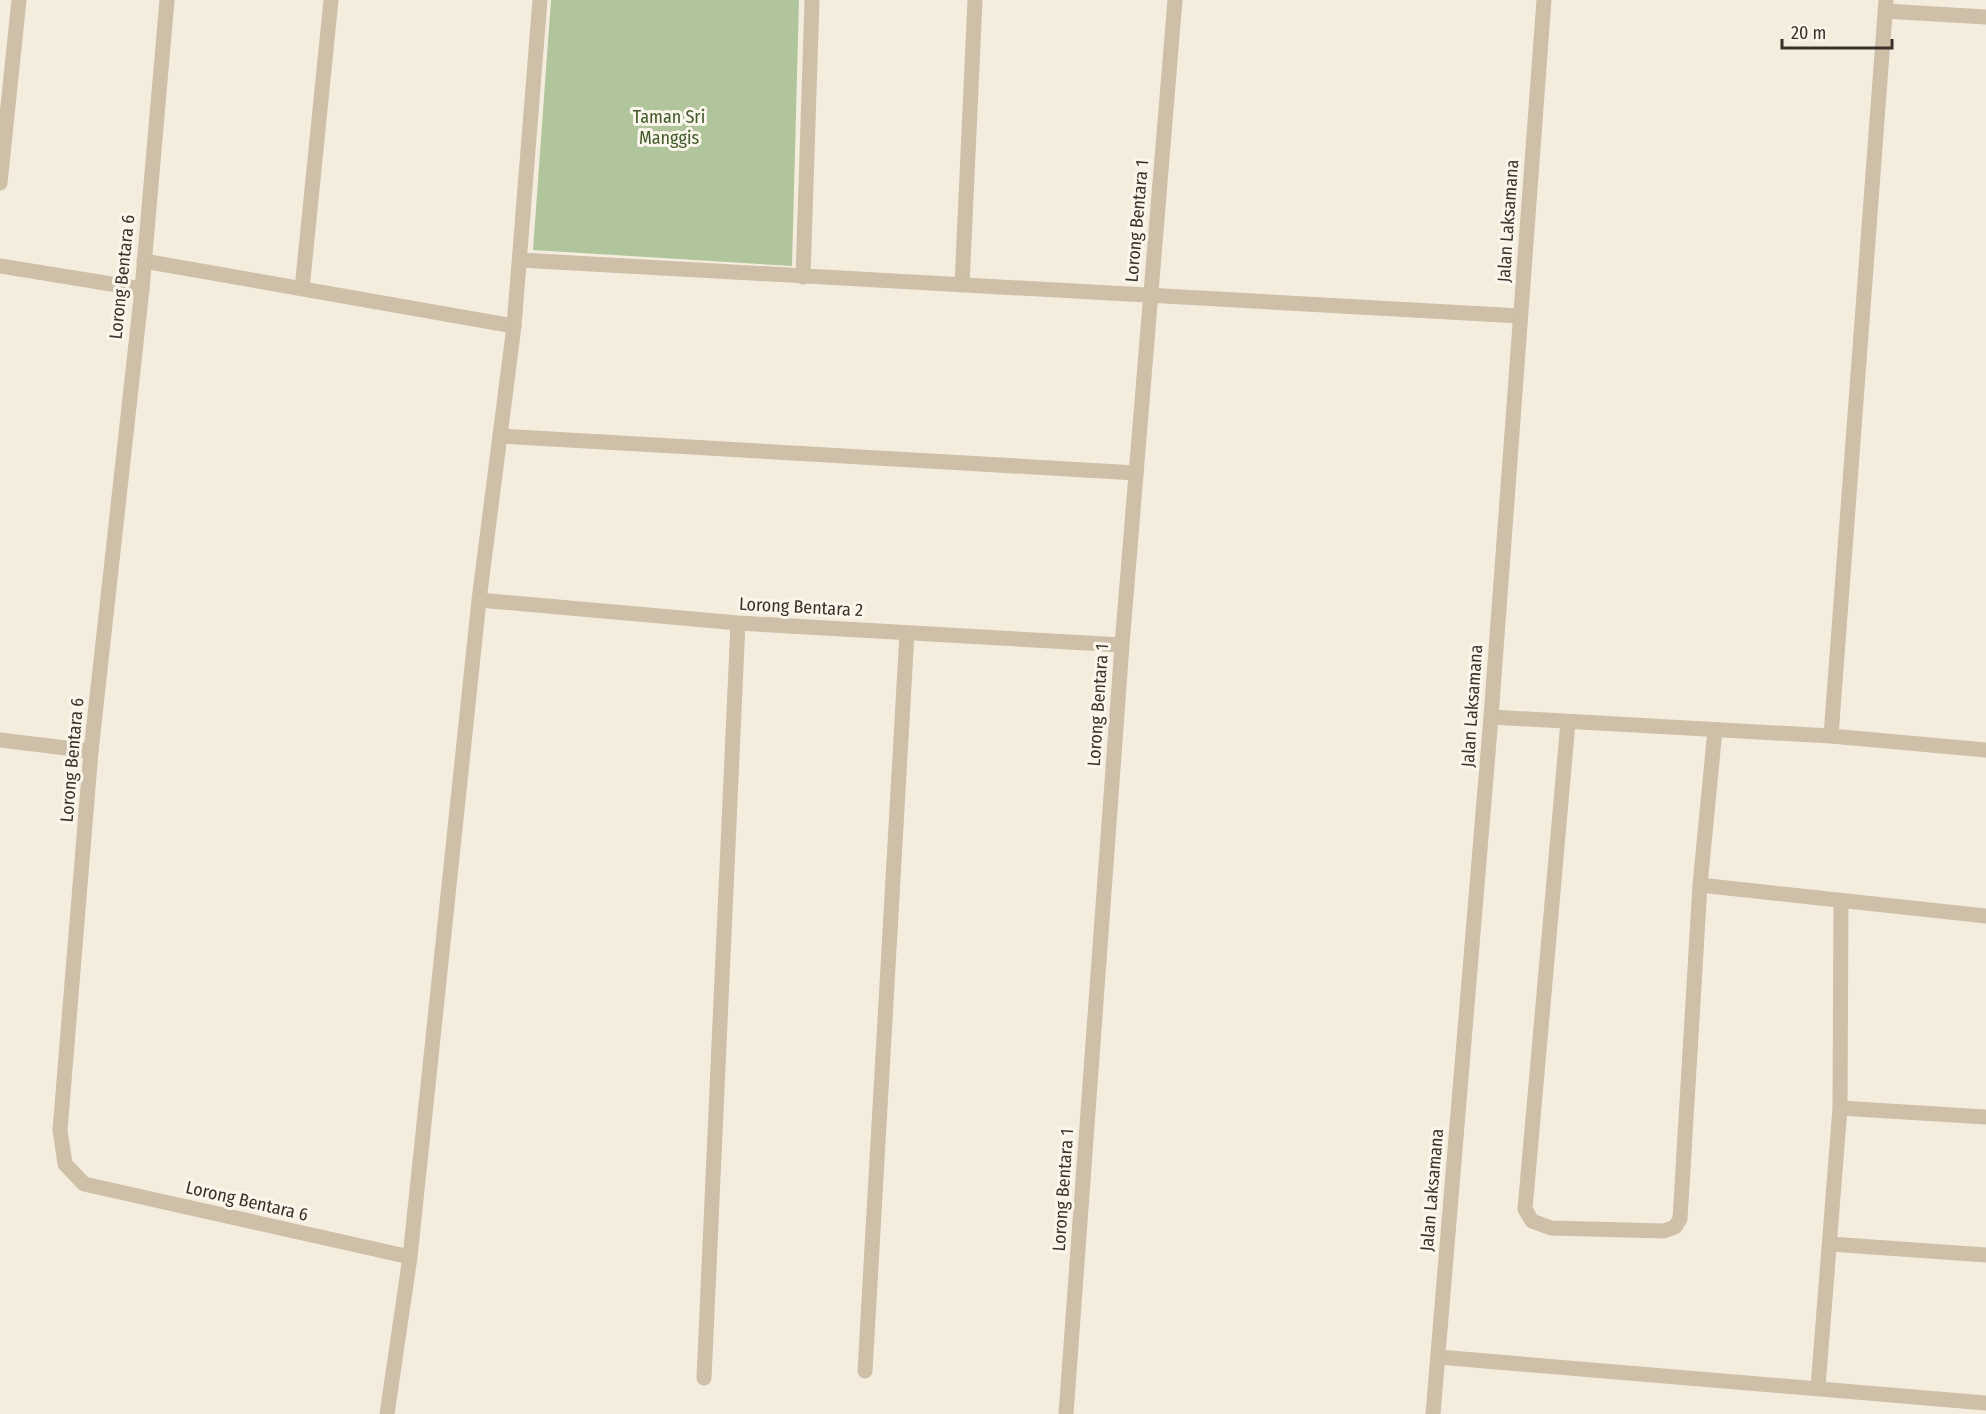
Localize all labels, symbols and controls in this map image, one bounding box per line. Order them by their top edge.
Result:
scale bar [1782,12,1892,50]
text: 20 m [1791,22,1826,44]
park label: Taman Sri Manggis [633,106,705,149]
street label: Lorong Bentara 1 [1121,159,1153,283]
street label: Jalan Laksamana [1493,159,1523,283]
street label: Lorong Bentara 6 [105,214,139,340]
street label: Lorong Bentara 2 [739,593,864,621]
street label: Lorong Bentara 1 [1083,643,1113,767]
street label: Jalan Laksamana [1457,644,1487,768]
street label: Lorong Bentara 6 [56,697,88,823]
street label: Lorong Bentara 1 [1048,1128,1078,1252]
street label: Jalan Laksamana [1416,1128,1448,1252]
street label: Lorong Bentara 6 [184,1176,310,1226]

